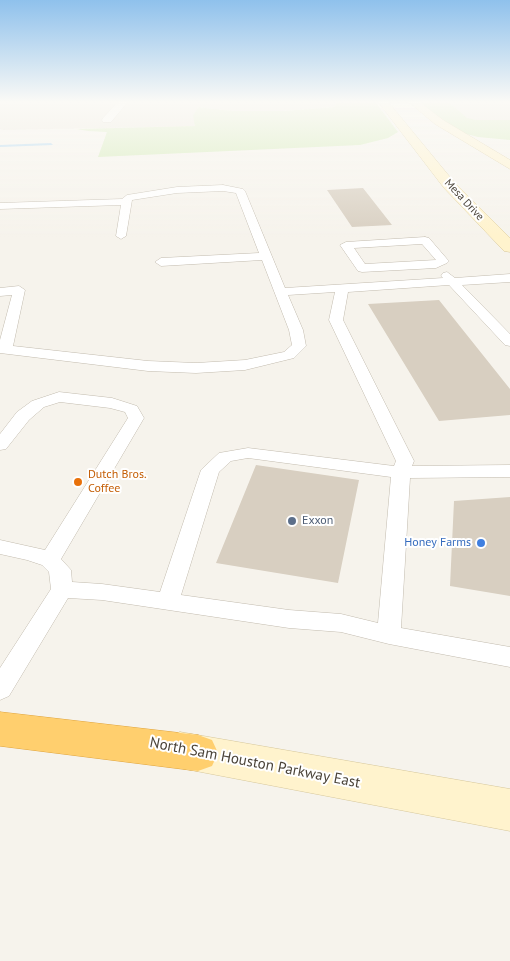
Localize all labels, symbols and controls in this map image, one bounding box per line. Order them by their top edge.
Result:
street label: Mesa Drive [441,176,487,224]
place label: Dutch Bros. Coffee [88,468,147,496]
marker: Dutch Bros. Coffee [72,476,84,488]
place label: Exxon [302,514,333,528]
marker: Exxon [286,515,298,527]
place label: Honey Farms [404,536,471,550]
marker: Honey Farms [475,537,487,549]
street label: North Sam Houston Parkway East [148,734,362,792]

